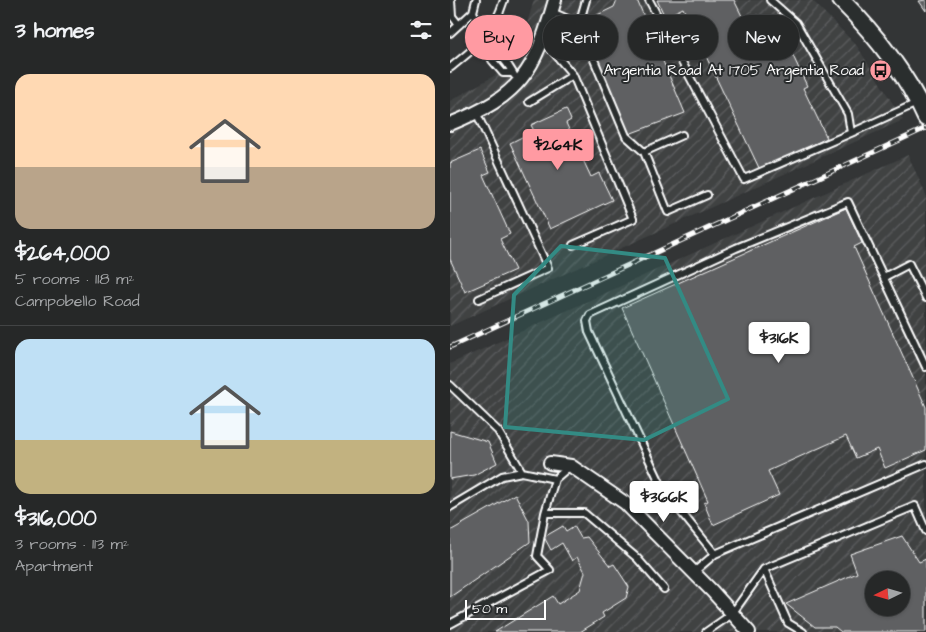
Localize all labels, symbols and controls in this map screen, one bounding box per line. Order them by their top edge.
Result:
chip: Buy [465,15,533,60]
chip: Rent [543,15,618,60]
chip: Filters [628,15,718,60]
chip: New [728,15,799,60]
text: 3 homes [15,16,95,45]
icon: filters [407,16,435,44]
bus stop icon: Argentia Road At 1705 Argentia Road [868,58,892,82]
place label: Argentia Road At 1705 Argentia Road [604,60,864,82]
icon: home [180,106,270,196]
pin: $264K [523,128,593,171]
text: $264K [534,134,582,156]
text: $264,000 [15,239,110,268]
text: 5 rooms · 118 m² [15,268,134,290]
text: Campobello Road [15,290,140,312]
pin: $316K [744,322,814,364]
text: $316K [760,327,798,349]
icon: home [180,372,270,462]
pin: $366K [629,480,699,523]
text: $366K [641,486,687,508]
text: $316,000 [15,504,97,533]
text: 3 rooms · 113 m² [15,533,129,555]
text: Apartment [15,555,93,577]
north arrow [865,571,910,616]
map controls [865,571,910,616]
scale bar [465,597,546,620]
text: 50 m [472,599,507,619]

